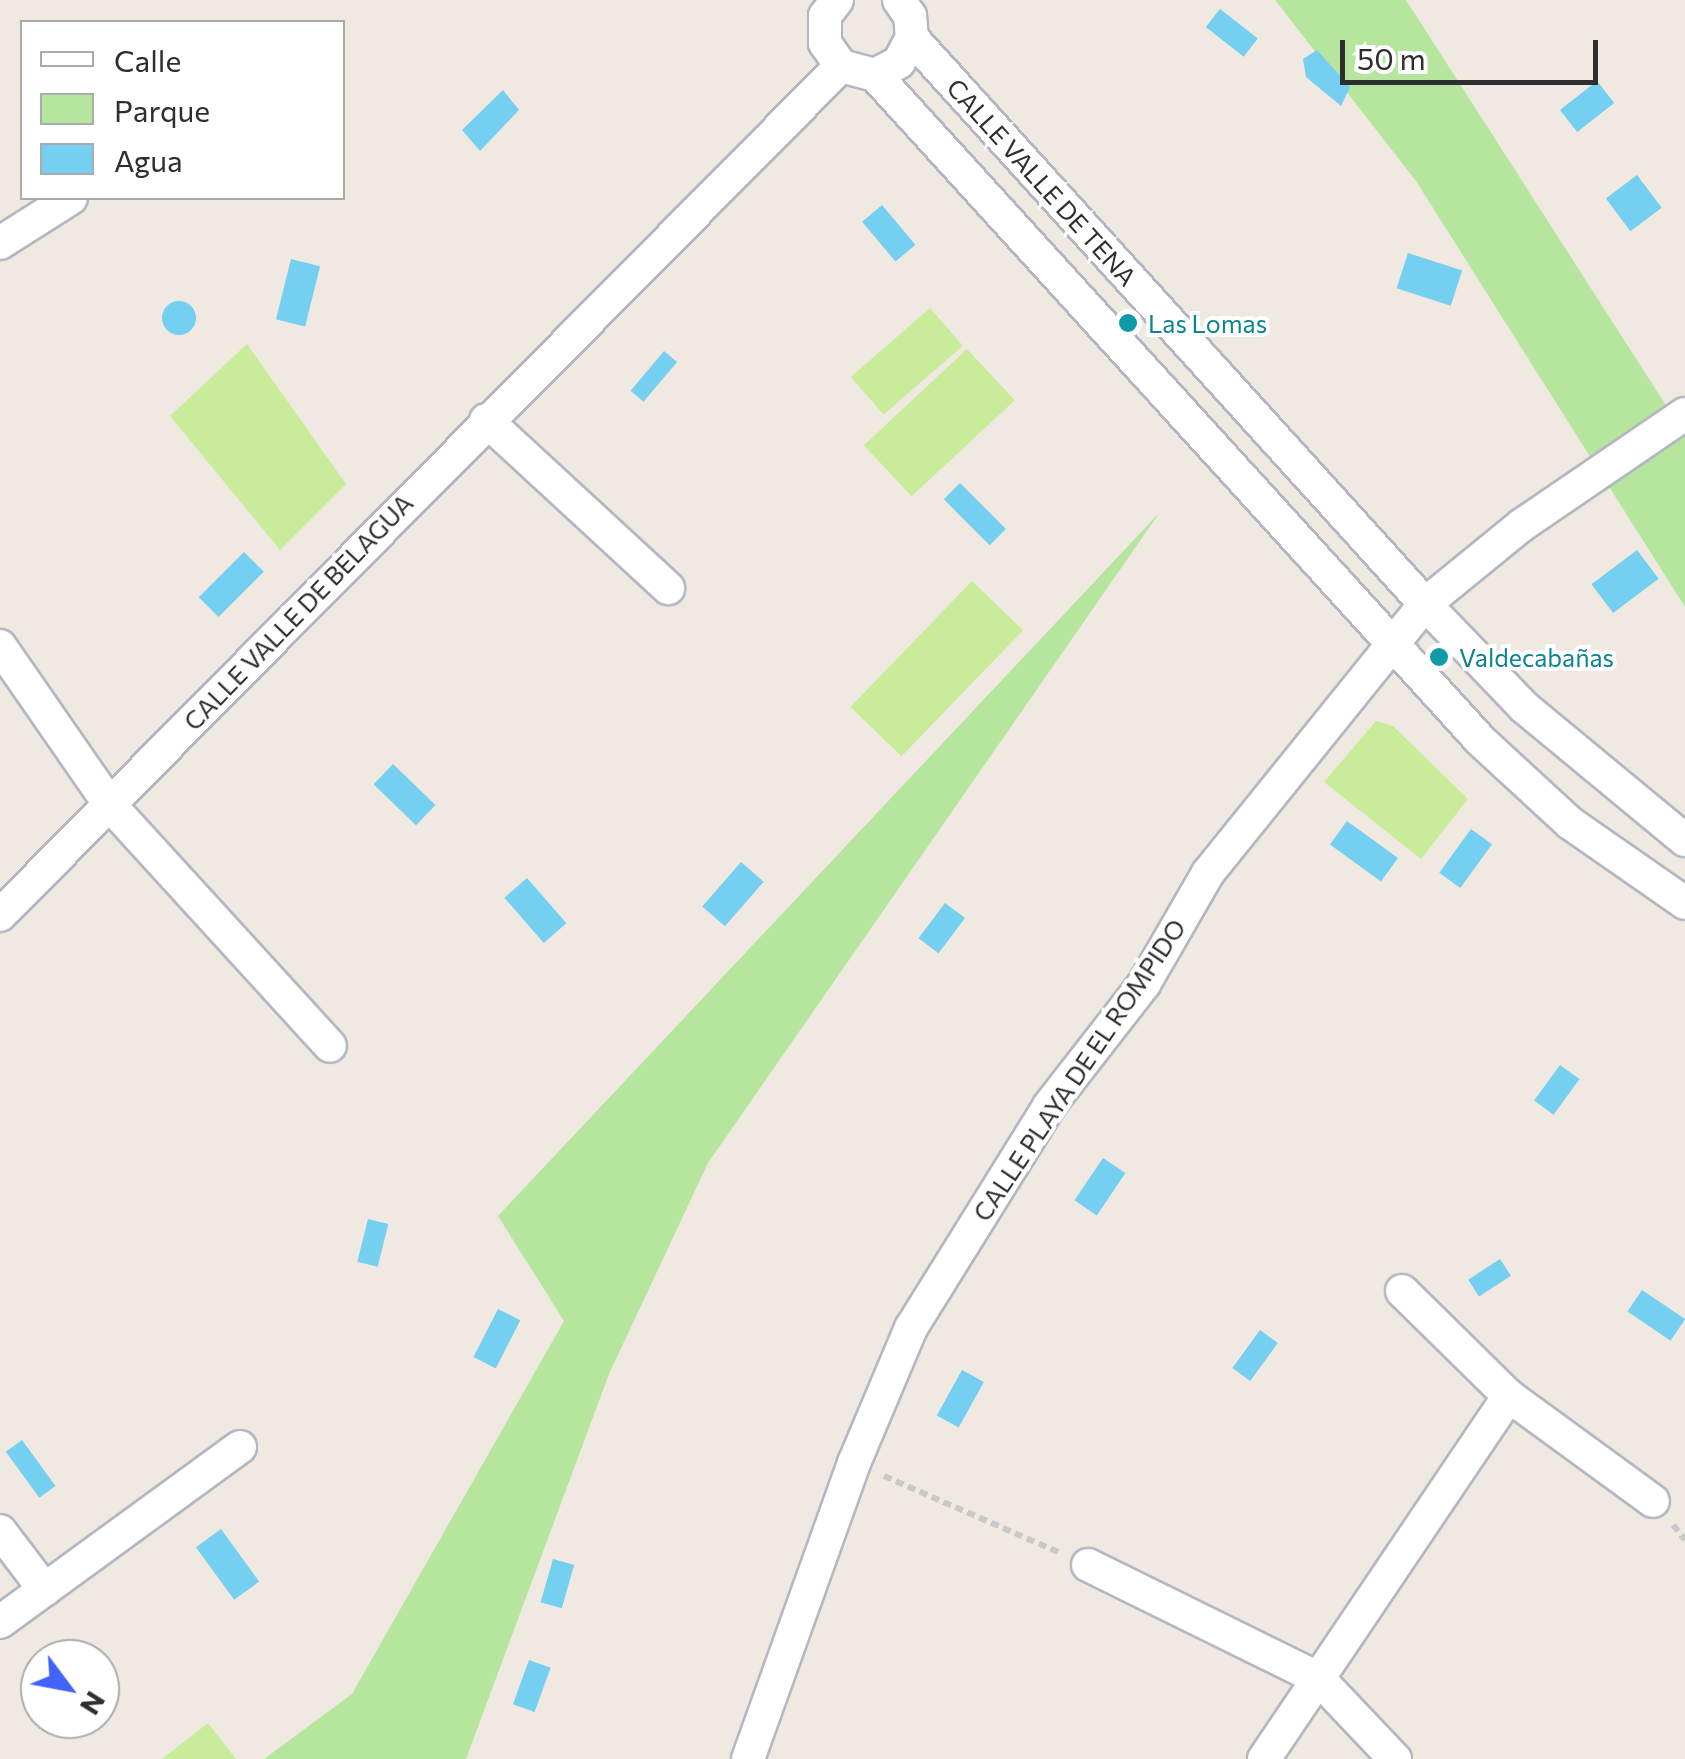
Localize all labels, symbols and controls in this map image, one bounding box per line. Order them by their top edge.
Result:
legend [20,20,345,200]
scale bar [1345,20,1602,82]
text: 50 m [1357,39,1426,76]
text: Calle [114,41,181,78]
street label: CALLE VALLE DE TENA [941,72,1143,292]
text: Parque [114,91,210,128]
text: Agua [114,141,183,178]
place label: Las Lomas [1148,308,1267,338]
marker: Las Lomas [1117,312,1139,334]
street label: CALLE VALLE DE BELAGUA [177,488,419,736]
place label: Valdecabañas [1459,642,1614,672]
marker: Valdecabañas [1428,646,1450,668]
street label: CALLE PLAYA DE EL ROMPIDO [967,913,1191,1227]
north arrow [20,1639,120,1739]
text: N [74,1686,114,1722]

